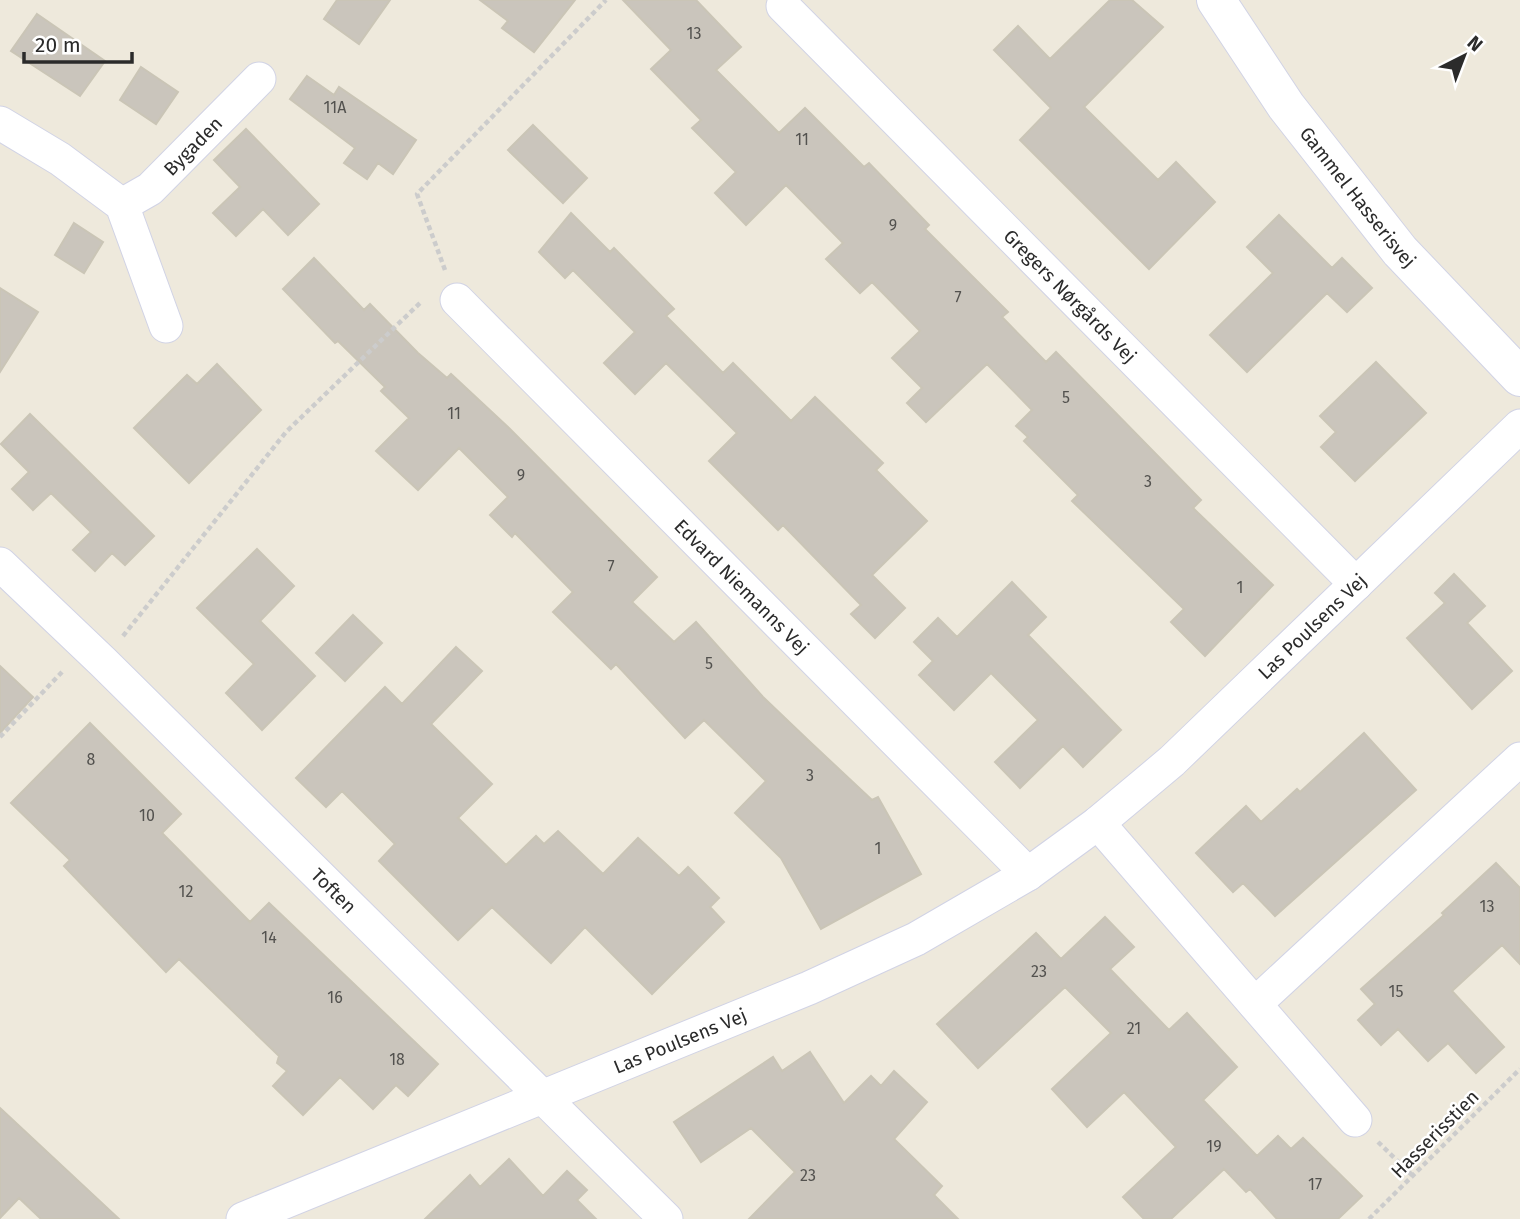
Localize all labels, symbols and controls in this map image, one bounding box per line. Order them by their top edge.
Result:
scale bar [24,21,133,65]
north arrow [1429,21,1499,91]
house number: 13 [687,24,701,43]
text: N [1463,31,1487,57]
text: 20 m [35,32,81,58]
house number: 11A [324,98,347,117]
street label: Bygaden [159,112,227,180]
street label: Gammel Hasserisvej [1295,122,1421,272]
house number: 11 [795,130,809,149]
house number: 9 [889,216,897,235]
street label: Gregers Nørgårds Vej [999,224,1141,367]
house number: 7 [954,288,962,307]
house number: 5 [1062,388,1070,407]
house number: 11 [447,404,461,423]
house number: 9 [517,466,525,485]
house number: 3 [1144,472,1152,491]
street label: Edvard Niemanns Vej [670,514,814,659]
house number: 7 [607,557,615,576]
street label: Las Poulsens Vej [1253,569,1371,684]
house number: 1 [1237,578,1243,597]
house number: 5 [705,654,713,673]
house number: 8 [87,750,96,769]
house number: 3 [806,766,814,785]
house number: 10 [139,806,155,825]
house number: 1 [875,839,881,858]
street label: Toften [307,863,361,918]
house number: 12 [179,882,193,901]
house number: 13 [1480,897,1494,916]
house number: 14 [261,928,277,947]
house number: 23 [1031,962,1047,981]
house number: 15 [1389,982,1403,1001]
house number: 16 [327,988,343,1007]
street label: Las Poulsens Vej [610,1003,750,1078]
house number: 21 [1127,1019,1141,1038]
house number: 18 [389,1050,405,1069]
street label: Hasserisstien [1386,1085,1484,1183]
house number: 19 [1206,1137,1222,1156]
house number: 23 [800,1166,816,1185]
house number: 17 [1308,1175,1322,1194]

